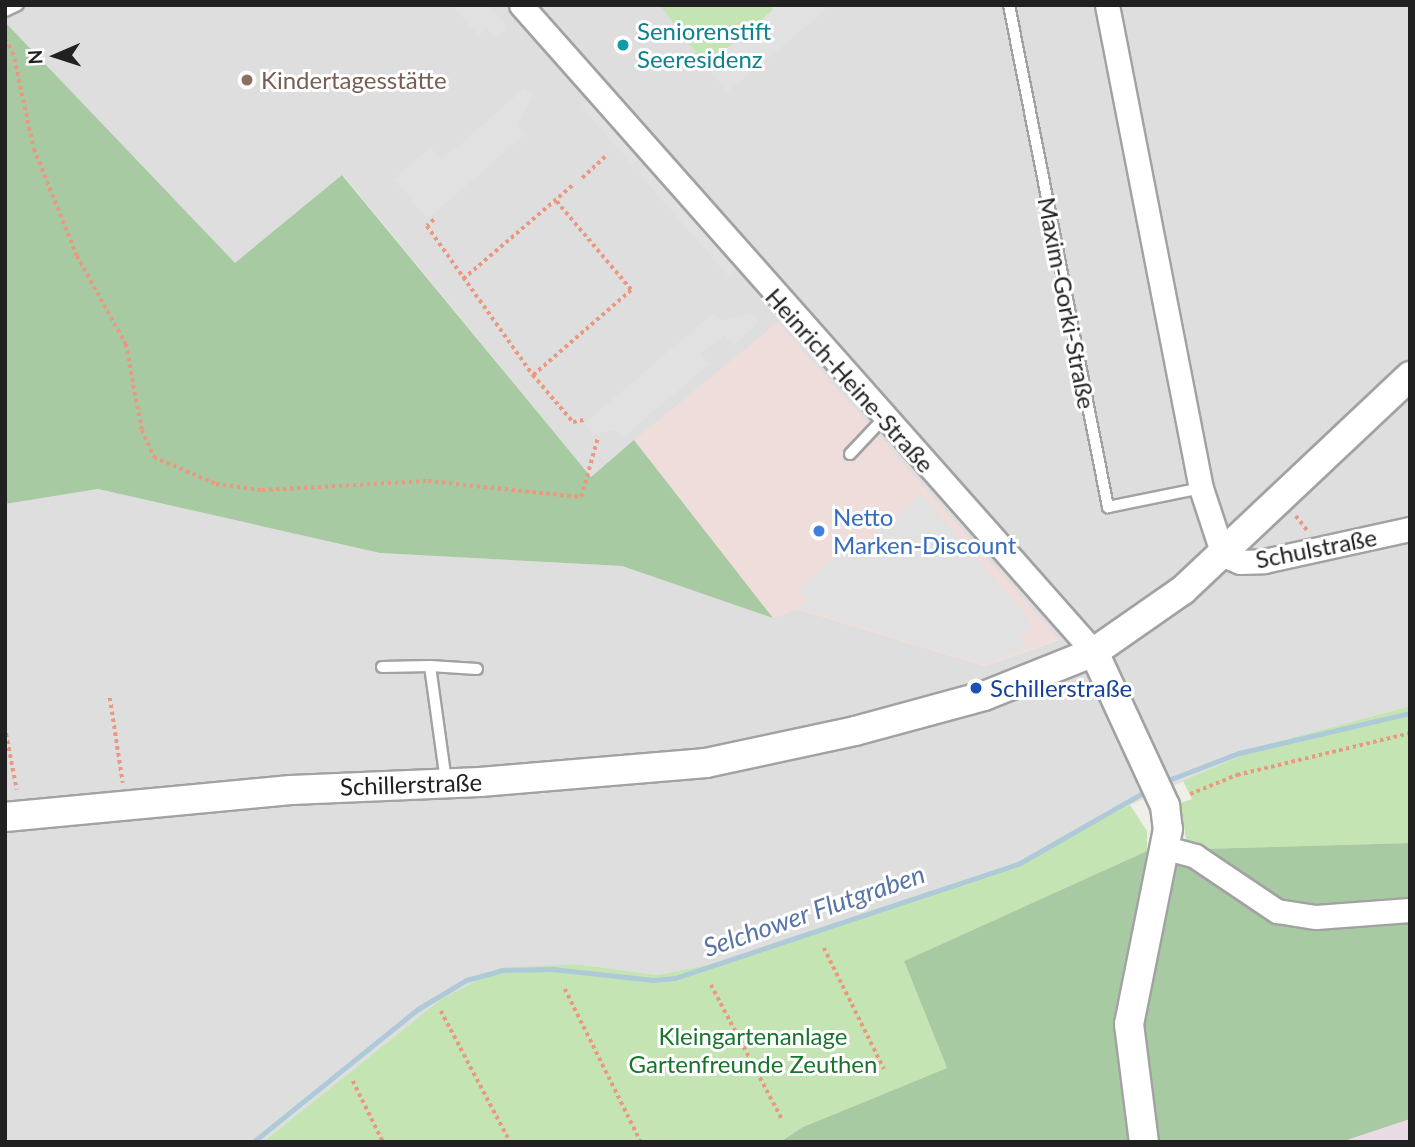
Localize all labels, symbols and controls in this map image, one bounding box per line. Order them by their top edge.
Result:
place label: Seniorenstift Seeresidenz [637,17,771,73]
north arrow [21,21,91,91]
marker: Seniorenstift Seeresidenz [615,37,631,53]
text: N [23,49,46,65]
place label: Kindertagesstätte [261,66,447,94]
marker: Kindertagesstätte [239,72,255,88]
street label: Maxim-Gorki-Straße [1032,195,1102,411]
street label: Heinrich-Heine-Straße [760,282,940,478]
place label: Netto Marken-Discount [833,503,1016,559]
street label: Schulstraße [1253,522,1379,574]
marker: Netto Marken-Discount [811,523,827,539]
place label: Schillerstraße [990,674,1132,702]
marker: Schillerstraße [968,680,984,696]
street label: Schillerstraße [339,767,483,801]
water label: Selchower Flutgraben [699,858,929,964]
park label: Kleingartenanlage Gartenfreunde Zeuthen [629,1022,877,1078]

